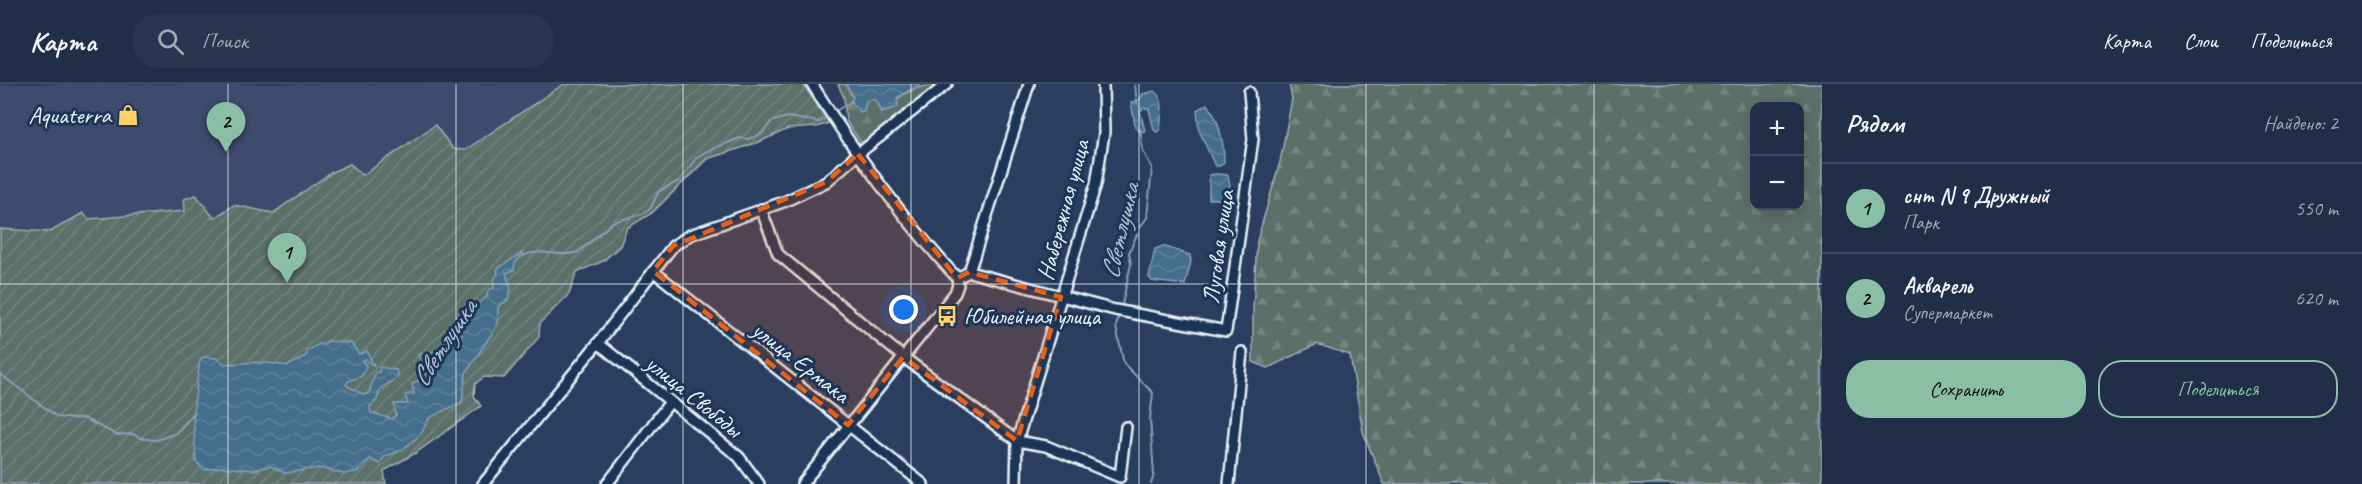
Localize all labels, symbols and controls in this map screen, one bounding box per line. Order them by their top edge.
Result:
search box [133,14,553,68]
text: Карта [30,24,97,59]
icon: search [154,25,187,58]
text: Поиск [202,27,248,55]
text: Карта [2103,28,2151,54]
text: Слои [2184,28,2218,54]
text: Поделиться [2251,28,2332,54]
place label: Aquaterra [28,100,113,130]
map controls [1750,102,1804,210]
button: + [1750,102,1804,156]
shop icon: Aquaterra [116,103,140,127]
pin: 2 [206,103,246,152]
text: Рядом [1846,107,1904,140]
text: Найдено: 2 [2263,111,2338,136]
street label: Набережная улица [1030,135,1096,283]
button: − [1750,156,1804,210]
water label: Светлушка [1093,177,1148,282]
text: снт N 9 Дружный [1903,182,2049,210]
street label: Луговая улица [1195,187,1241,306]
text: 1 [1861,196,1870,221]
text: 550 m [2295,196,2338,221]
text: Парк [1903,210,1939,235]
pin: 1 [268,234,306,283]
text: Акварель [1903,272,1972,300]
text: 2 [1861,286,1870,311]
text: 620 m [2295,286,2338,311]
water label: Светлушка [404,291,486,393]
your location [889,295,918,324]
text: Супермаркет [1903,300,1992,325]
place label: Юбилейная улица [964,301,1102,331]
bus stop icon: Юбилейная улица [935,304,959,328]
street label: улица Ермака [745,313,857,410]
street label: улица Свободы [638,347,750,445]
button: Сохранить [1846,360,2086,418]
button: Поделиться [2098,360,2338,418]

